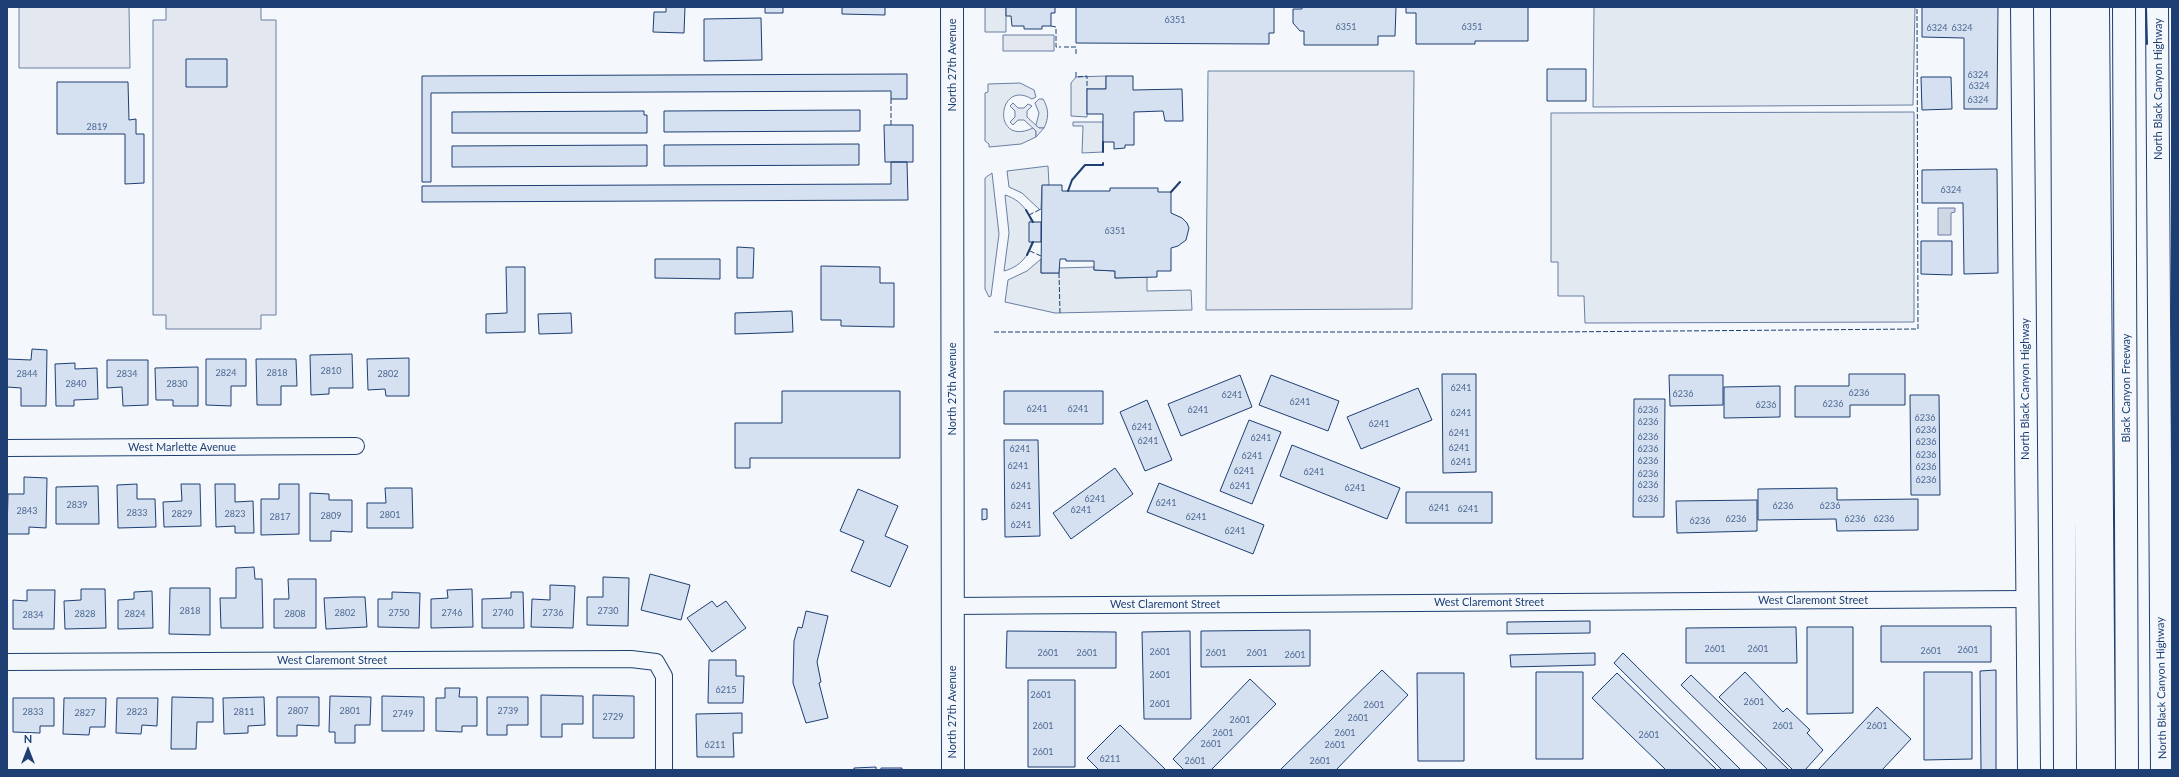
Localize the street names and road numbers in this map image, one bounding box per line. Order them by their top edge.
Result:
street label: North 27th Avenue [945,18,958,112]
street label: North Black Canyon Highway [2151,18,2164,160]
street label: North Black Canyon Highway [2018,318,2031,460]
street label: Black Canyon Freeway [2119,333,2132,442]
street label: North 27th Avenue [945,342,958,436]
street label: West Marlette Avenue [128,440,236,453]
street label: West Claremont Street [1758,593,1868,606]
street label: West Claremont Street [1434,595,1544,608]
street label: West Claremont Street [1110,597,1220,610]
street label: North Black Canyon Highway [2153,617,2168,759]
street label: West Claremont Street [277,653,387,666]
street label: North 27th Avenue [945,665,958,759]

